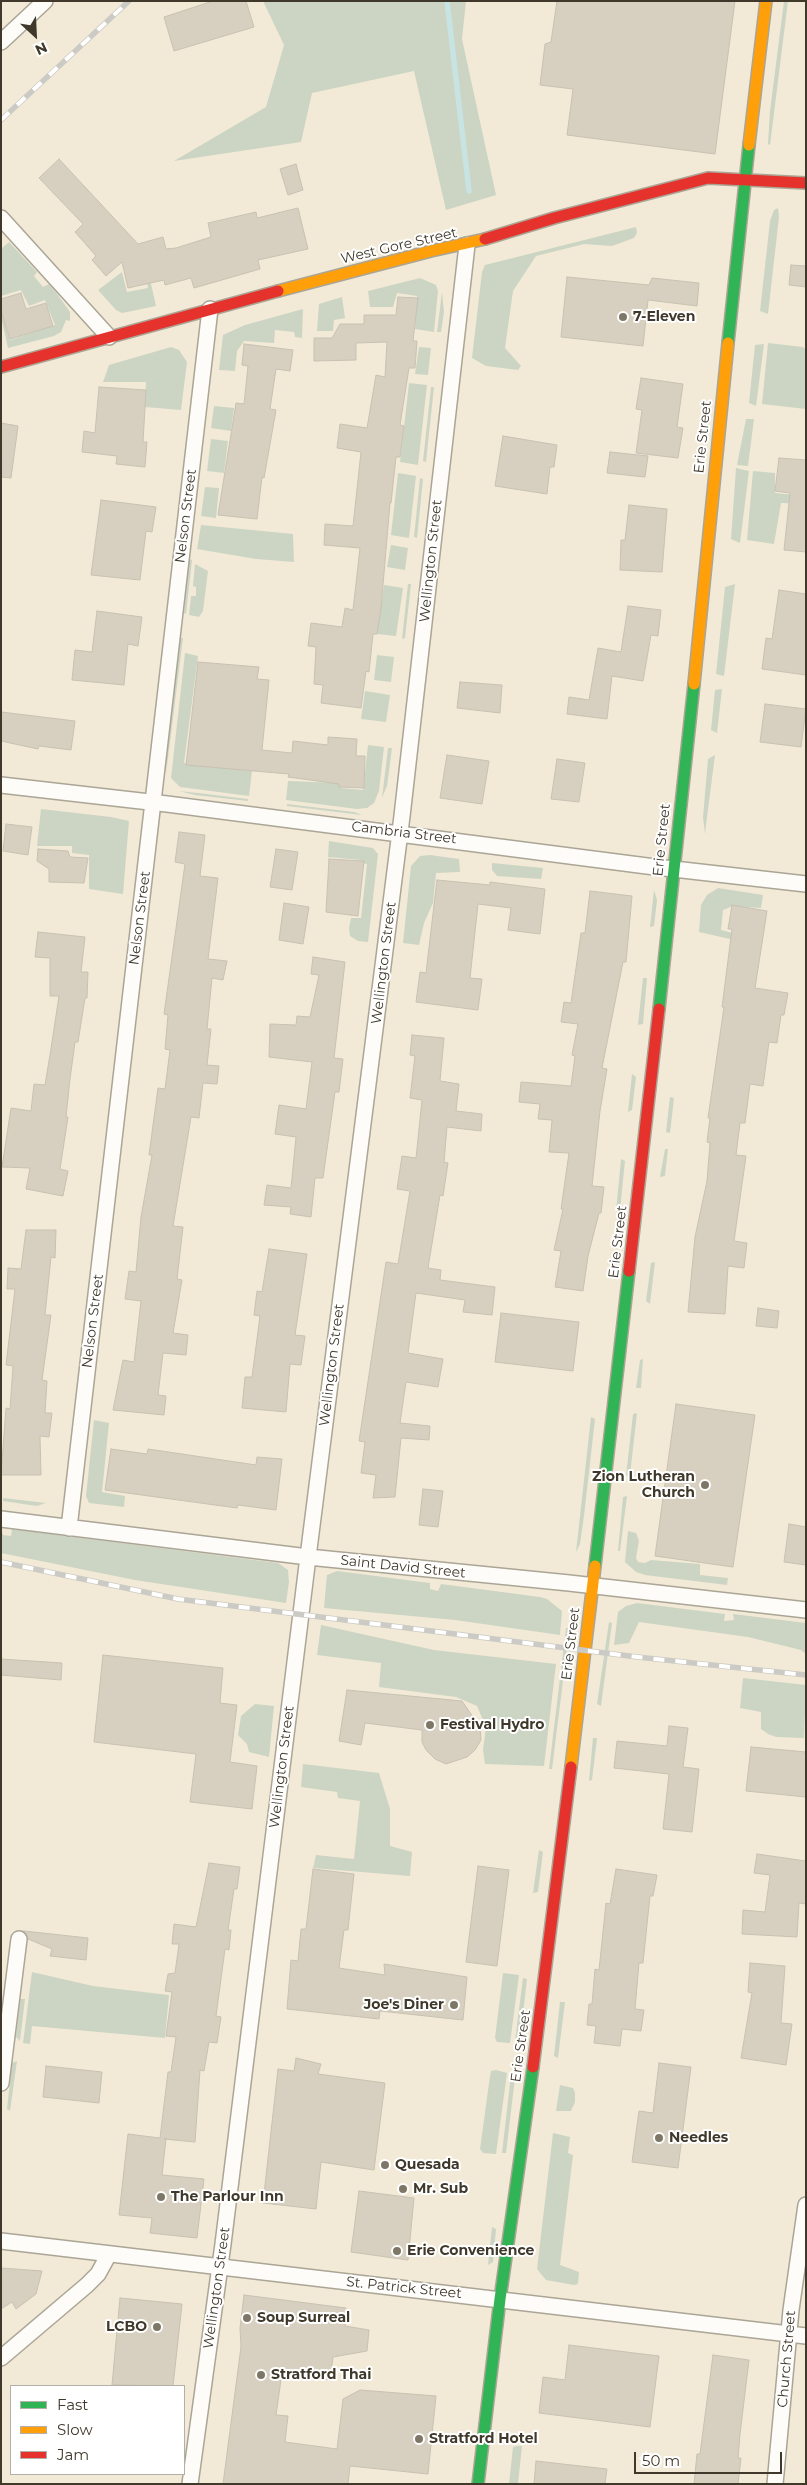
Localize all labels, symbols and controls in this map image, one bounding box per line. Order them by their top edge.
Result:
north arrow [10,10,60,60]
text: N [32,38,50,59]
street label: West Gore Street [339,224,459,268]
place label: 7-Eleven [633,309,695,325]
marker: 7-Eleven [617,311,629,323]
street label: Erie Street [691,400,715,474]
street label: Nelson Street [172,468,200,564]
street label: Wellington Street [416,499,446,623]
street label: Erie Street [650,803,674,877]
street label: Cambria Street [350,818,458,848]
street label: Nelson Street [126,870,154,966]
street label: Wellington Street [368,901,400,1025]
street label: Erie Street [605,1205,631,1279]
street label: Nelson Street [79,1273,107,1369]
street label: Wellington Street [316,1303,348,1427]
place label: Zion Lutheran Church [592,1469,695,1501]
marker: Zion Lutheran Church [699,1479,711,1491]
street label: Saint David Street [339,1552,467,1582]
street label: Erie Street [558,1607,584,1681]
street label: Wellington Street [266,1705,298,1829]
place label: Festival Hydro [440,1717,544,1733]
marker: Festival Hydro [424,1719,436,1731]
place label: Joe's Diner [364,1997,444,2013]
marker: Joe's Diner [448,1999,460,2011]
street label: Erie Street [508,2009,534,2083]
place label: Needles [669,2130,728,2146]
marker: Needles [653,2132,665,2144]
place label: Quesada [395,2157,460,2173]
marker: Quesada [379,2159,391,2171]
place label: Mr. Sub [413,2181,468,2197]
marker: Mr. Sub [397,2183,409,2195]
place label: The Parlour Inn [171,2189,284,2205]
marker: The Parlour Inn [155,2191,167,2203]
street label: Wellington Street [200,2226,234,2350]
place label: Erie Convenience [407,2243,534,2259]
marker: Erie Convenience [391,2245,403,2257]
street label: St. Patrick Street [345,2274,463,2302]
place label: Soup Surreal [257,2310,350,2326]
street label: Church Street [774,2310,800,2408]
marker: Soup Surreal [241,2312,253,2324]
place label: LCBO [106,2319,147,2335]
marker: LCBO [151,2321,163,2333]
place label: Stratford Thai [271,2367,371,2383]
marker: Stratford Thai [255,2369,267,2381]
legend [10,2385,185,2475]
text: Fast [57,2395,88,2414]
text: Slow [57,2420,93,2439]
place label: Stratford Hotel [429,2431,538,2447]
marker: Stratford Hotel [413,2433,425,2445]
scale bar [637,2442,784,2474]
text: Jam [57,2445,89,2464]
text: 50 m [642,2451,680,2470]

